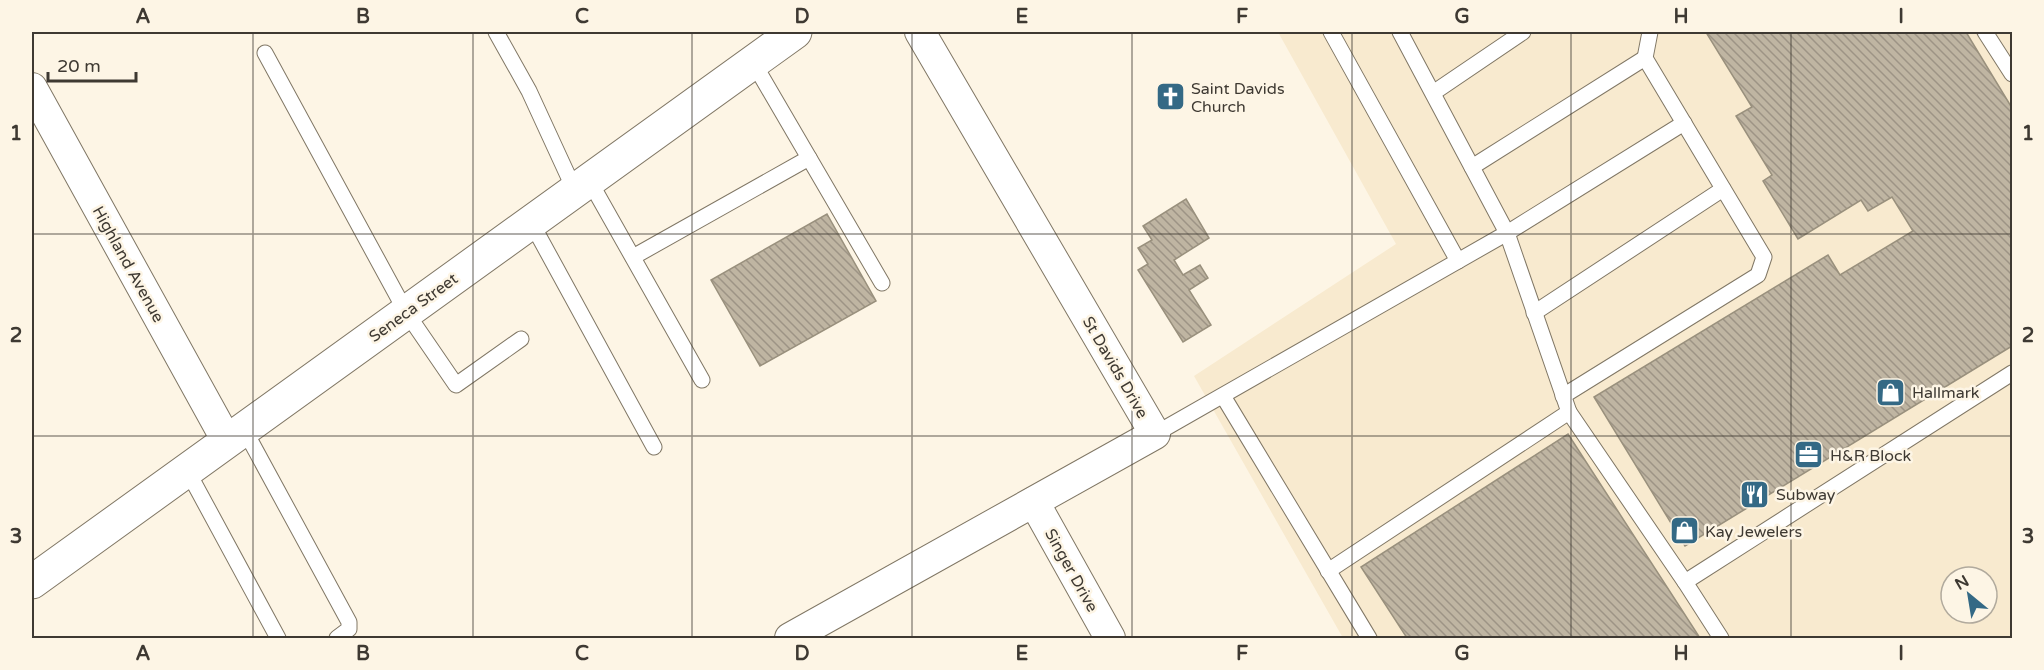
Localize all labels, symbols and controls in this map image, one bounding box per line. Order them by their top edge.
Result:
text: A [136,5,151,29]
text: B [356,5,370,29]
text: C [575,5,589,29]
text: D [794,5,810,29]
text: E [1016,5,1029,29]
text: F [1236,5,1248,29]
text: G [1454,5,1470,29]
text: H [1673,5,1689,29]
text: I [1898,5,1904,29]
scale bar [48,45,136,83]
text: 20 m [57,55,101,77]
place label: Saint Davids Church [1191,79,1285,117]
church icon: Saint Davids Church [1154,81,1186,113]
text: 1 [10,122,22,146]
text: 1 [2022,122,2034,146]
street label: Highland Avenue [88,203,168,326]
street label: Seneca Street [365,269,462,347]
street label: St Davids Drive [1078,313,1152,422]
text: 2 [10,324,22,348]
text: 2 [2022,324,2034,348]
shop icon: Hallmark [1875,376,1907,408]
place label: Hallmark [1912,383,1980,403]
office icon: H&R Block [1793,439,1825,471]
place label: H&R Block [1830,446,1912,466]
restaurant icon: Subway [1739,478,1771,510]
place label: Subway [1776,485,1836,505]
shop icon: Kay Jewelers [1668,515,1700,547]
place label: Kay Jewelers [1705,522,1802,542]
text: 3 [10,525,22,549]
street label: Singer Drive [1040,525,1102,616]
text: 3 [2022,525,2034,549]
north arrow [1939,565,1999,625]
text: N [1951,571,1973,595]
text: A [136,642,151,666]
text: B [356,642,370,666]
text: C [575,642,589,666]
text: D [794,642,810,666]
text: E [1016,642,1029,666]
text: F [1236,642,1248,666]
text: G [1454,642,1470,666]
text: H [1673,642,1689,666]
text: I [1898,642,1904,666]

